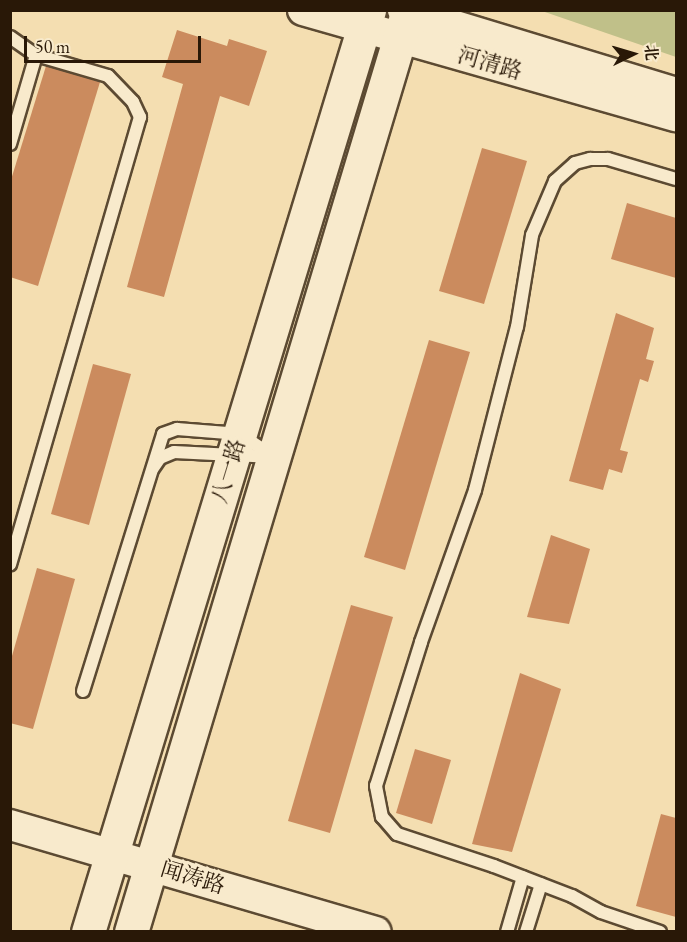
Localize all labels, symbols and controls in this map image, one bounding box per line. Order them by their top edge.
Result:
scale bar [27,24,204,62]
north arrow [603,24,663,84]
text: 50 m [35,35,70,58]
street label: 河清路 [455,41,525,85]
text: 北 [640,43,663,61]
street label: 八一路 [206,436,250,506]
street label: 闻涛路 [158,855,228,899]

